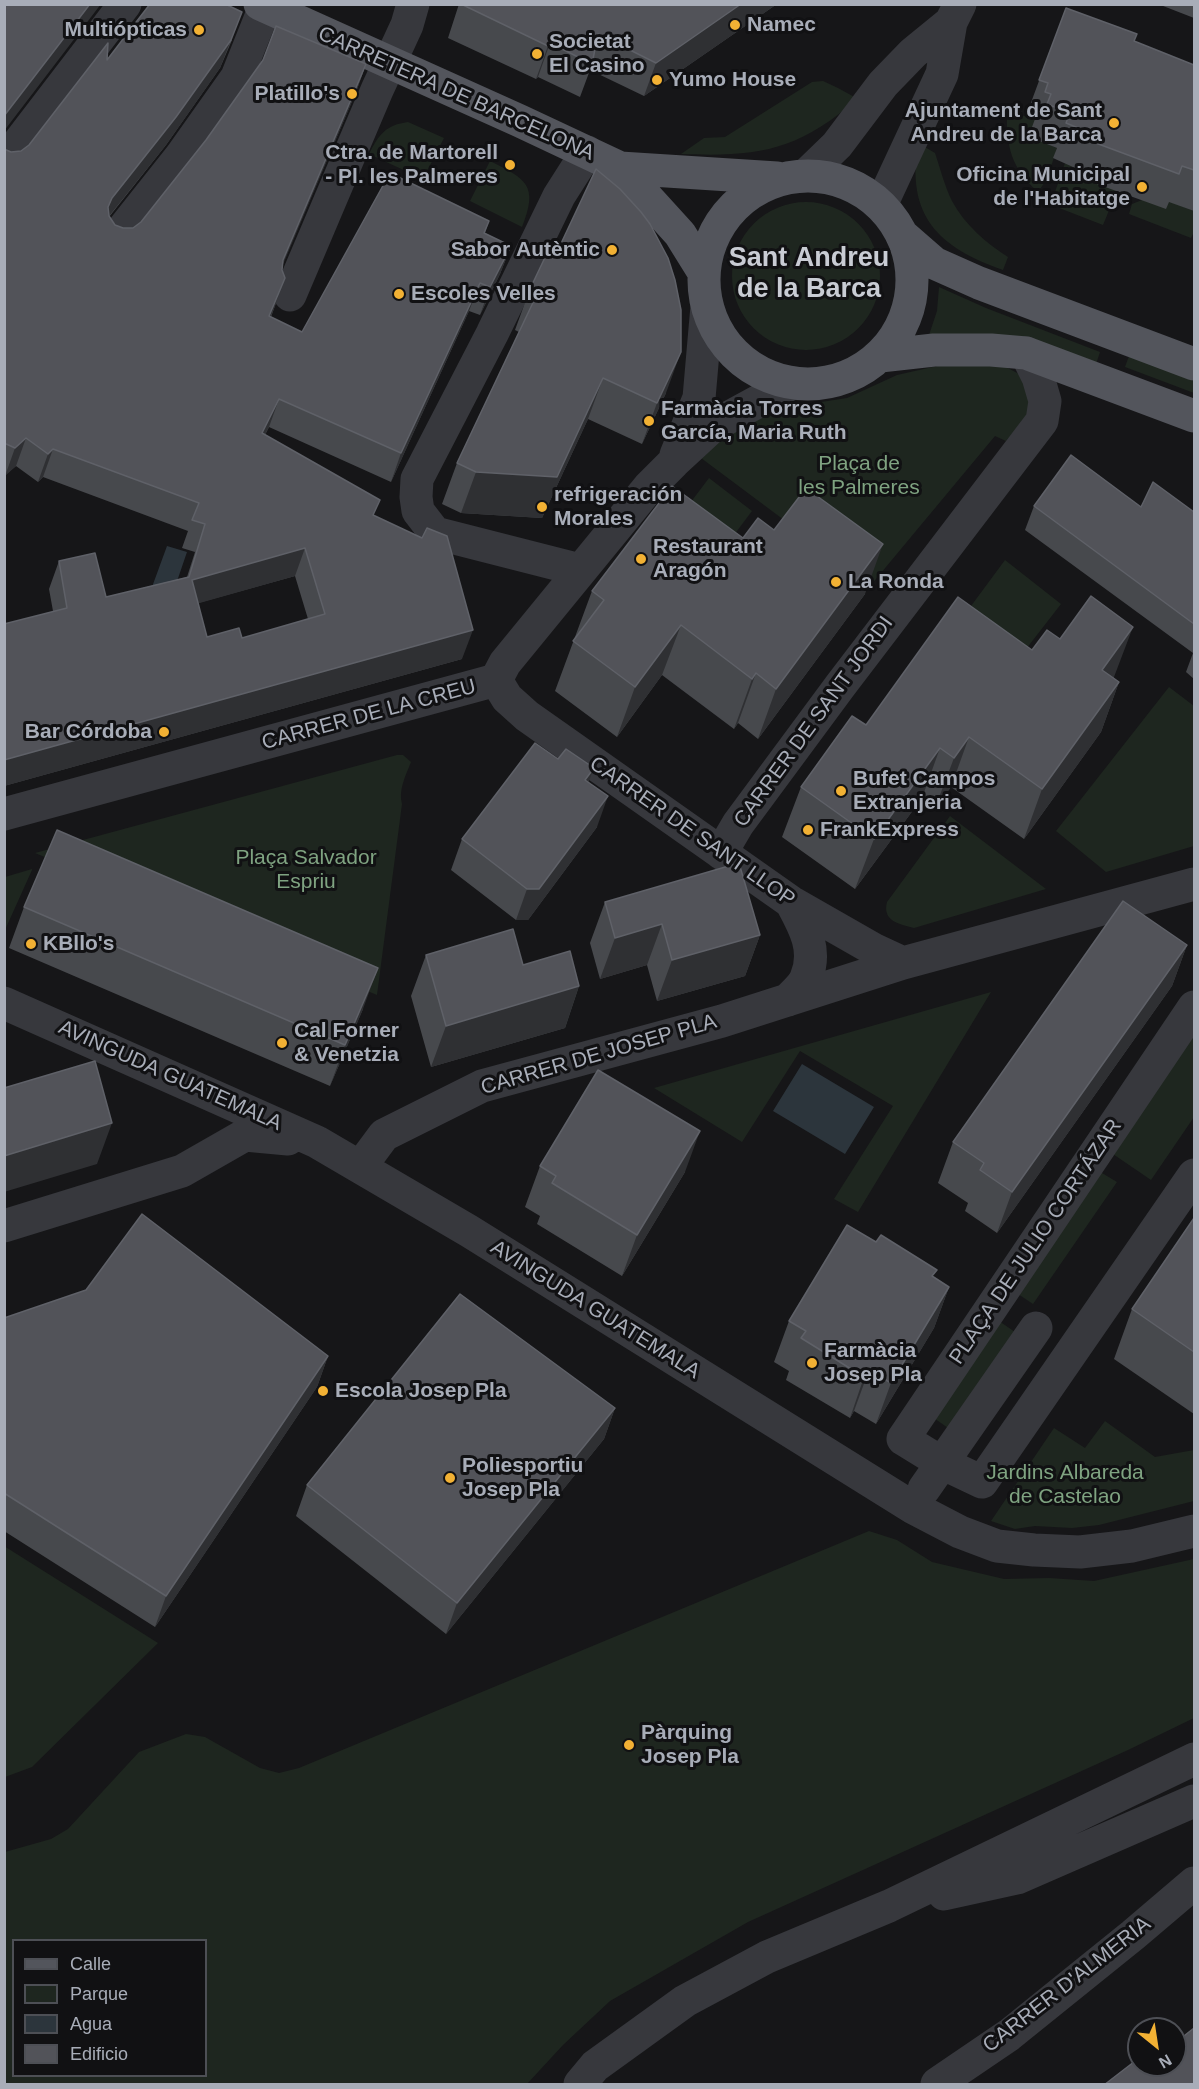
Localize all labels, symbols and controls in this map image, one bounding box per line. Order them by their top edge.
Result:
place label: Namec [747,12,816,38]
place label: Multiópticas [64,17,187,43]
marker: Namec [728,18,742,32]
street label: CARRETERA DE BARCELONA [314,21,598,167]
marker: Multiópticas [192,23,206,37]
place label: Societat El Casino [549,29,645,79]
marker: Societat El Casino [530,47,544,61]
place label: Yumo House [669,67,796,93]
marker: Yumo House [650,73,664,87]
place label: Platillo's [254,81,340,107]
marker: Platillo's [345,87,359,101]
place label: Ajuntament de Sant Andreu de la Barca [905,98,1102,148]
marker: Ajuntament de Sant Andreu de la Barca [1107,116,1121,130]
place label: Ctra. de Martorell - Pl. les Palmeres [325,140,498,190]
marker: Ctra. de Martorell - Pl. les Palmeres [503,158,517,172]
place label: Oficina Municipal de l'Habitatge [956,162,1130,212]
marker: Oficina Municipal de l'Habitatge [1135,180,1149,194]
place label: Sabor Autèntic [451,237,600,263]
marker: Sabor Autèntic [605,243,619,257]
district label: Sant Andreu de la Barca [729,243,889,306]
place label: Escoles Velles [411,281,556,307]
marker: Escoles Velles [392,287,406,301]
place label: Farmàcia Torres García, Maria Ruth [661,396,847,446]
marker: Farmàcia Torres García, Maria Ruth [642,414,656,428]
park label: Plaça de les Palmeres [798,451,920,501]
place label: refrigeración Morales [554,482,682,532]
marker: refrigeración Morales [535,500,549,514]
place label: Restaurant Aragón [653,534,763,584]
marker: Restaurant Aragón [634,552,648,566]
place label: La Ronda [848,569,944,595]
marker: La Ronda [829,575,843,589]
street label: CARRER DE SANT JORDI [729,612,899,832]
street label: CARRER DE LA CREU [259,674,479,756]
place label: Bar Córdoba [25,719,152,745]
marker: Bar Córdoba [157,725,171,739]
street label: CARRER DE SANT LLOP [584,751,800,913]
place label: Bufet Campos Extranjeria [853,766,995,816]
marker: Bufet Campos Extranjeria [834,784,848,798]
place label: FrankExpress [820,817,959,843]
marker: FrankExpress [801,823,815,837]
park label: Plaça Salvador Espriu [235,845,377,895]
place label: KBllo's [43,931,115,957]
marker: KBllo's [24,937,38,951]
street label: CARRER DE JOSEP PLA [478,1009,720,1101]
street label: AVINGUDA GUATEMALA [54,1015,286,1137]
place label: Cal Forner & Venetzia [294,1018,399,1068]
marker: Cal Forner & Venetzia [275,1036,289,1050]
street label: PLAÇA DE JULIO CORTÁZAR [944,1115,1128,1369]
street label: AVINGUDA GUATEMALA [486,1235,704,1385]
place label: Farmàcia Josep Pla [824,1338,922,1388]
marker: Farmàcia Josep Pla [805,1356,819,1370]
place label: Escola Josep Pla [335,1378,507,1404]
marker: Escola Josep Pla [316,1384,330,1398]
place label: Poliesportiu Josep Pla [462,1453,583,1503]
park label: Jardins Albareda de Castelao [986,1460,1144,1510]
marker: Poliesportiu Josep Pla [443,1471,457,1485]
place label: Pàrquing Josep Pla [641,1720,739,1770]
marker: Pàrquing Josep Pla [622,1738,636,1752]
street label: CARRER D'ALMERIA [978,1912,1156,2058]
legend [12,1939,207,2077]
text: Calle [70,1954,111,1974]
text: Parque [70,1984,128,2004]
text: Agua [70,2014,112,2034]
north arrow [1127,2017,1187,2077]
text: Edificio [70,2044,128,2064]
text: N [1156,2051,1175,2072]

